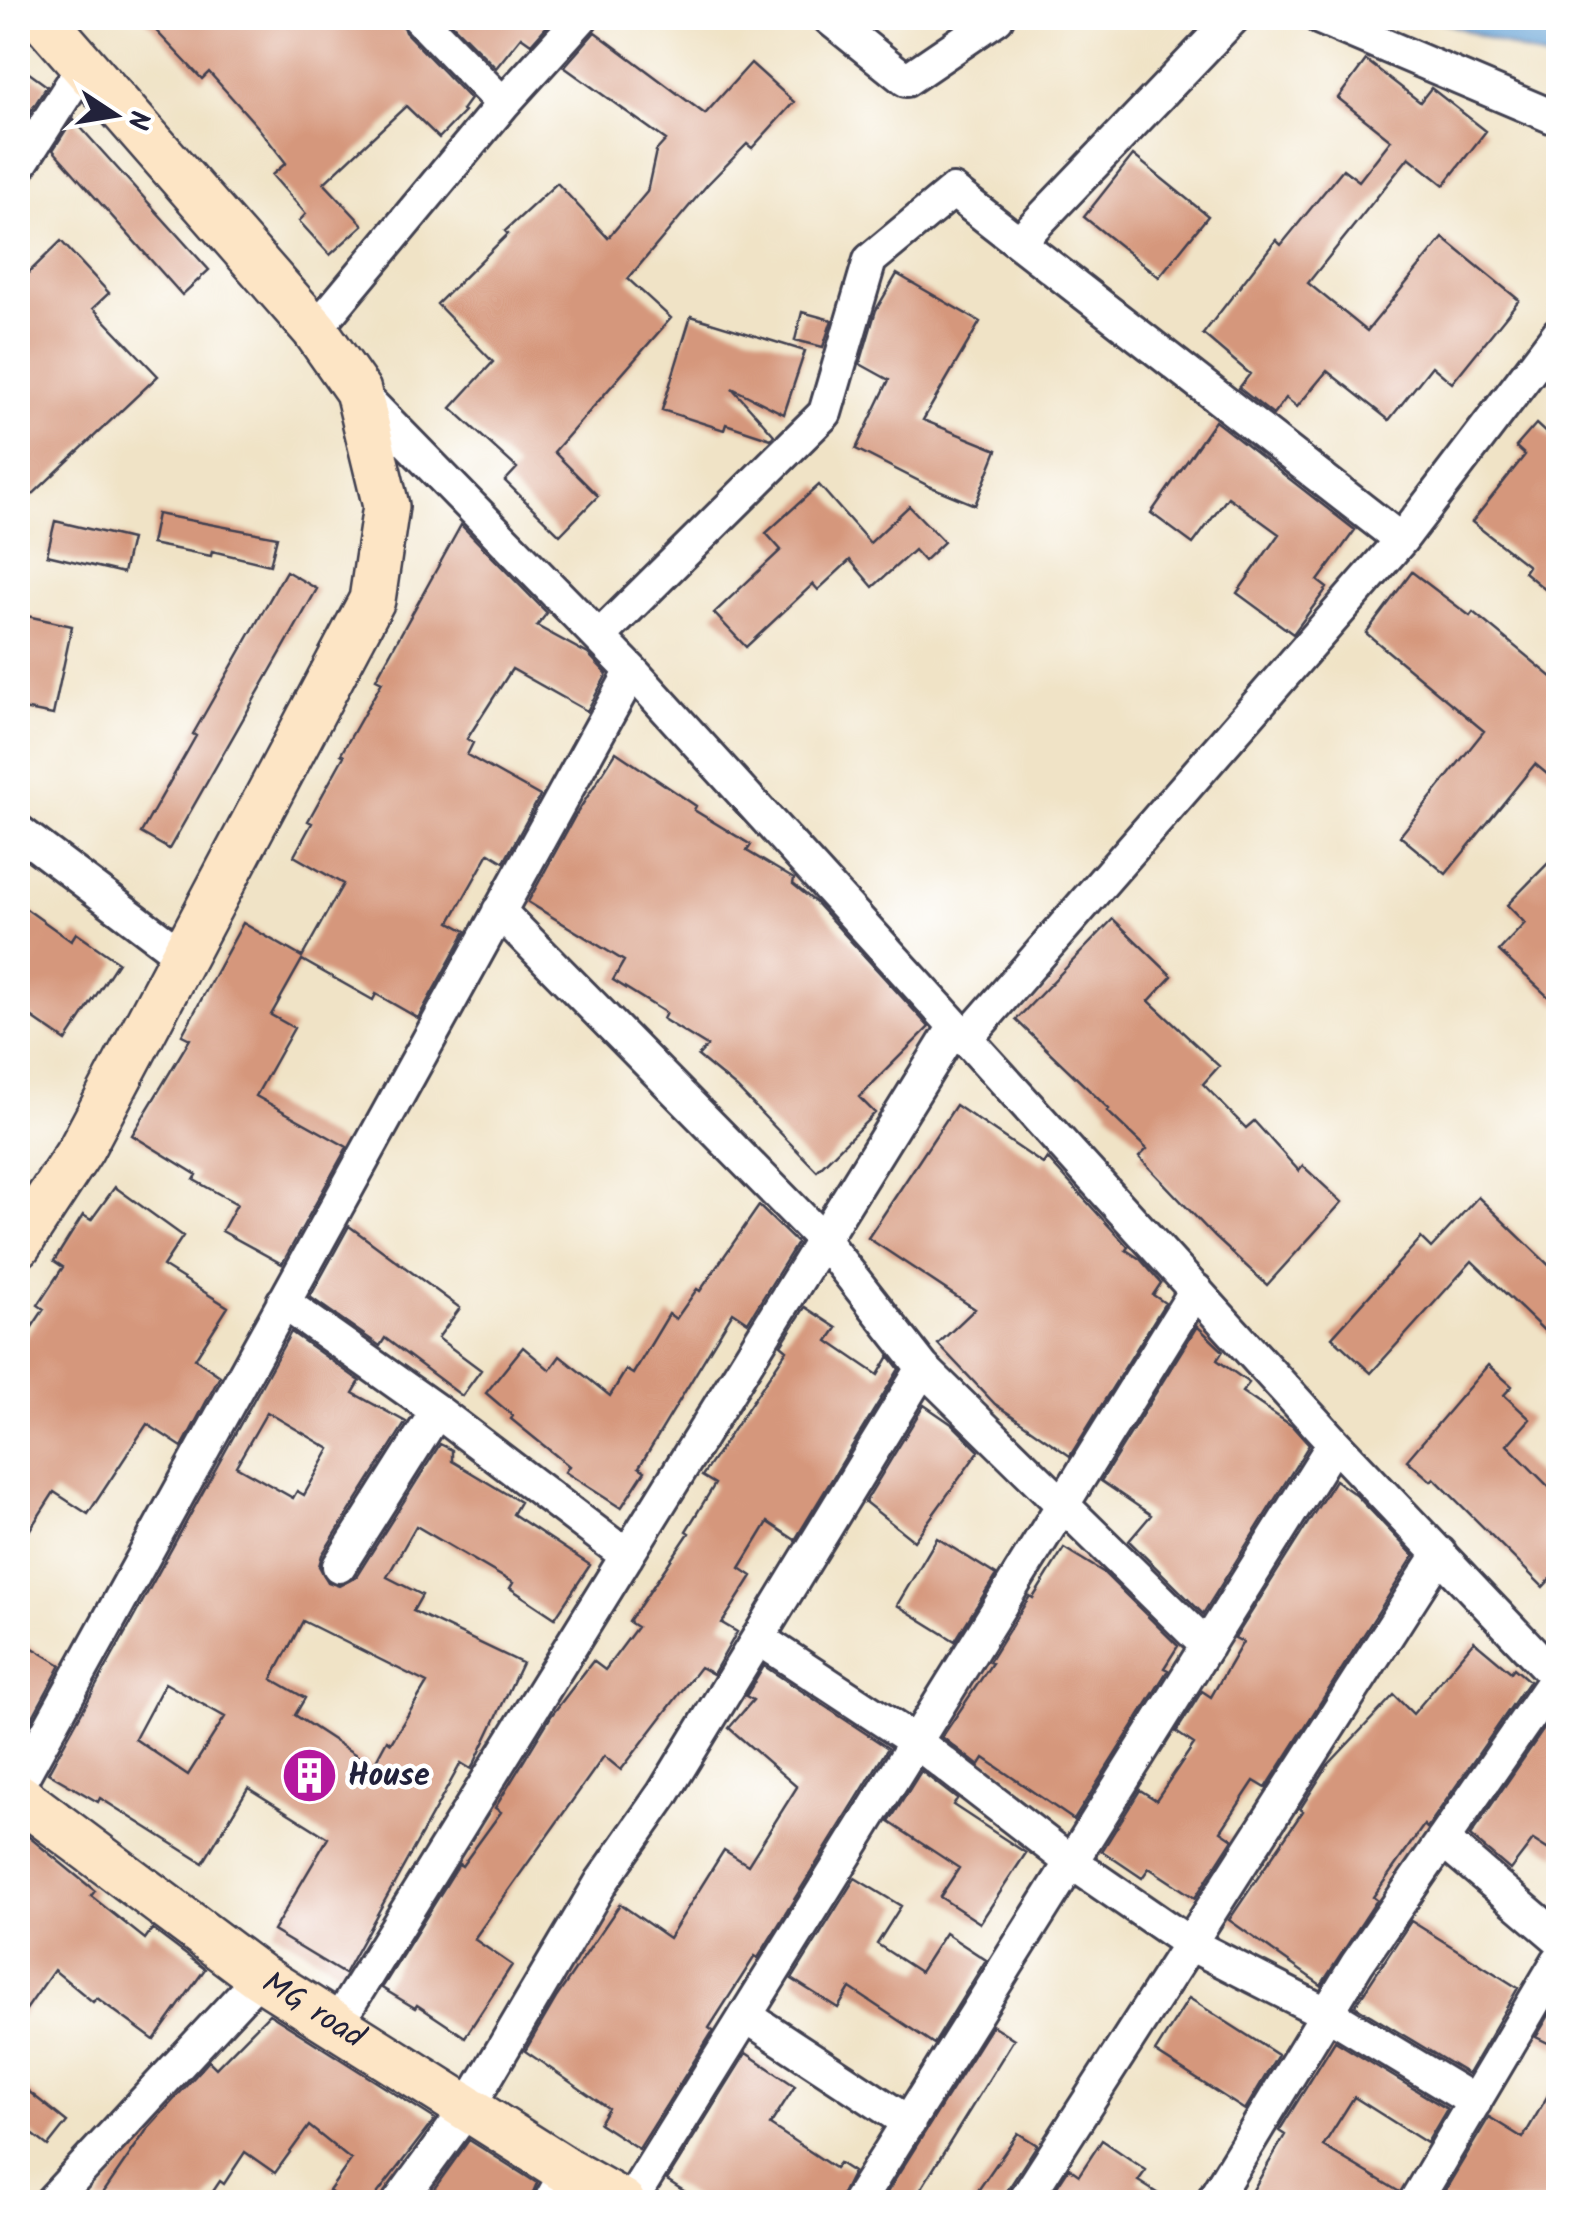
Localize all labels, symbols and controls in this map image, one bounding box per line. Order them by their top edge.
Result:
north arrow [65,65,165,165]
text: N [113,106,161,133]
building icon: House [279,1746,339,1806]
place label: House [348,1751,430,1802]
street label: MG road [251,1959,376,2063]

